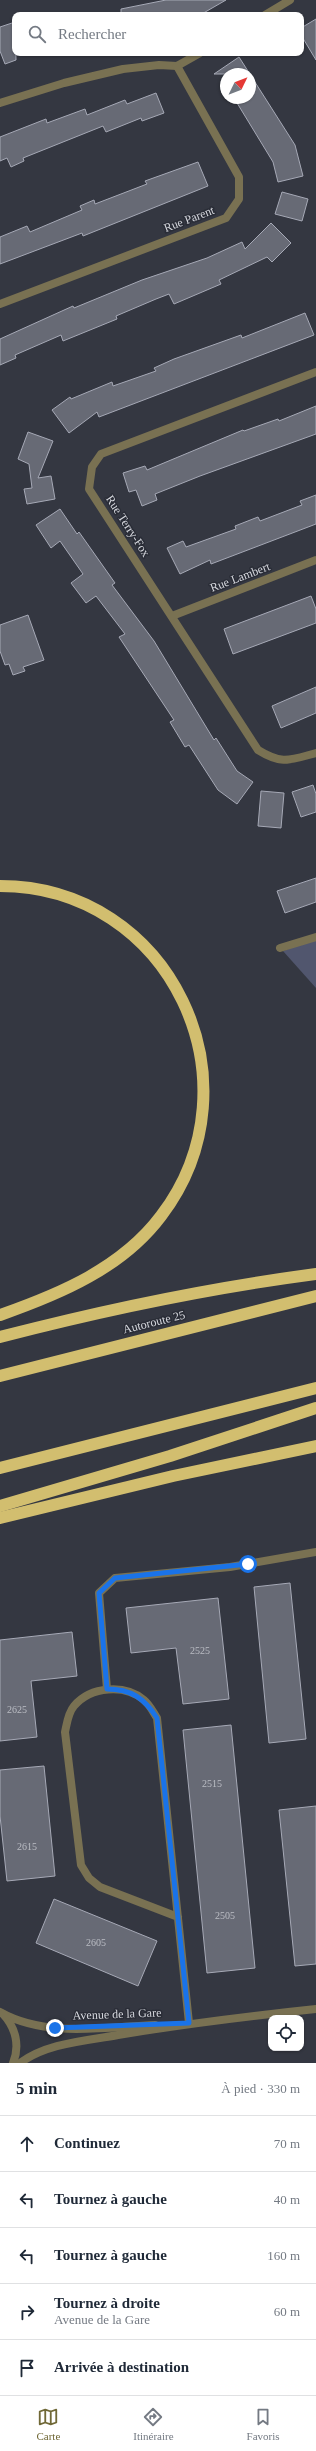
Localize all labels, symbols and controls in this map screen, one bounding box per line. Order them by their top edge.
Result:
search box [12,12,304,56]
icon: search [26,23,48,45]
text: Rechercher [58,26,126,42]
north arrow [220,68,256,104]
street label: Rue Parent [162,203,217,235]
street label: Rue Terry-Fox [103,493,153,559]
street label: Rue Lambert [208,559,273,595]
street label: Autoroute 25 [121,1308,187,1336]
route start [239,1555,257,1573]
house number: 2525 [190,1645,210,1656]
house number: 2625 [7,1704,27,1715]
house number: 2515 [202,1778,222,1789]
house number: 2615 [17,1841,37,1852]
house number: 2505 [215,1910,235,1921]
house number: 2605 [86,1937,106,1948]
street label: Avenue de la Gare [72,2005,162,2023]
map controls [268,2015,304,2051]
button: locate [268,2015,304,2051]
route end [46,2019,64,2037]
text: 5 min [16,2079,57,2098]
text: À pied · 330 m [221,2081,300,2096]
icon: ahead [16,2133,38,2155]
text: Continuez [54,2135,120,2151]
text: 70 m [274,2136,300,2151]
icon: left [16,2189,38,2211]
text: Tournez à gauche [54,2191,167,2207]
text: 40 m [274,2192,300,2207]
icon: left [16,2245,38,2267]
text: Tournez à gauche [54,2247,167,2263]
text: 160 m [267,2248,300,2263]
text: Tournez à droite [54,2295,160,2311]
icon: right [16,2301,38,2323]
text: 60 m [274,2304,300,2319]
text: Avenue de la Gare [54,2312,150,2327]
icon: arrive [16,2357,38,2379]
text: Arrivée à destination [54,2359,189,2375]
tab: Carte [36,2406,60,2442]
tab: Itinéraire [133,2406,174,2442]
tab: Favoris [247,2406,280,2442]

